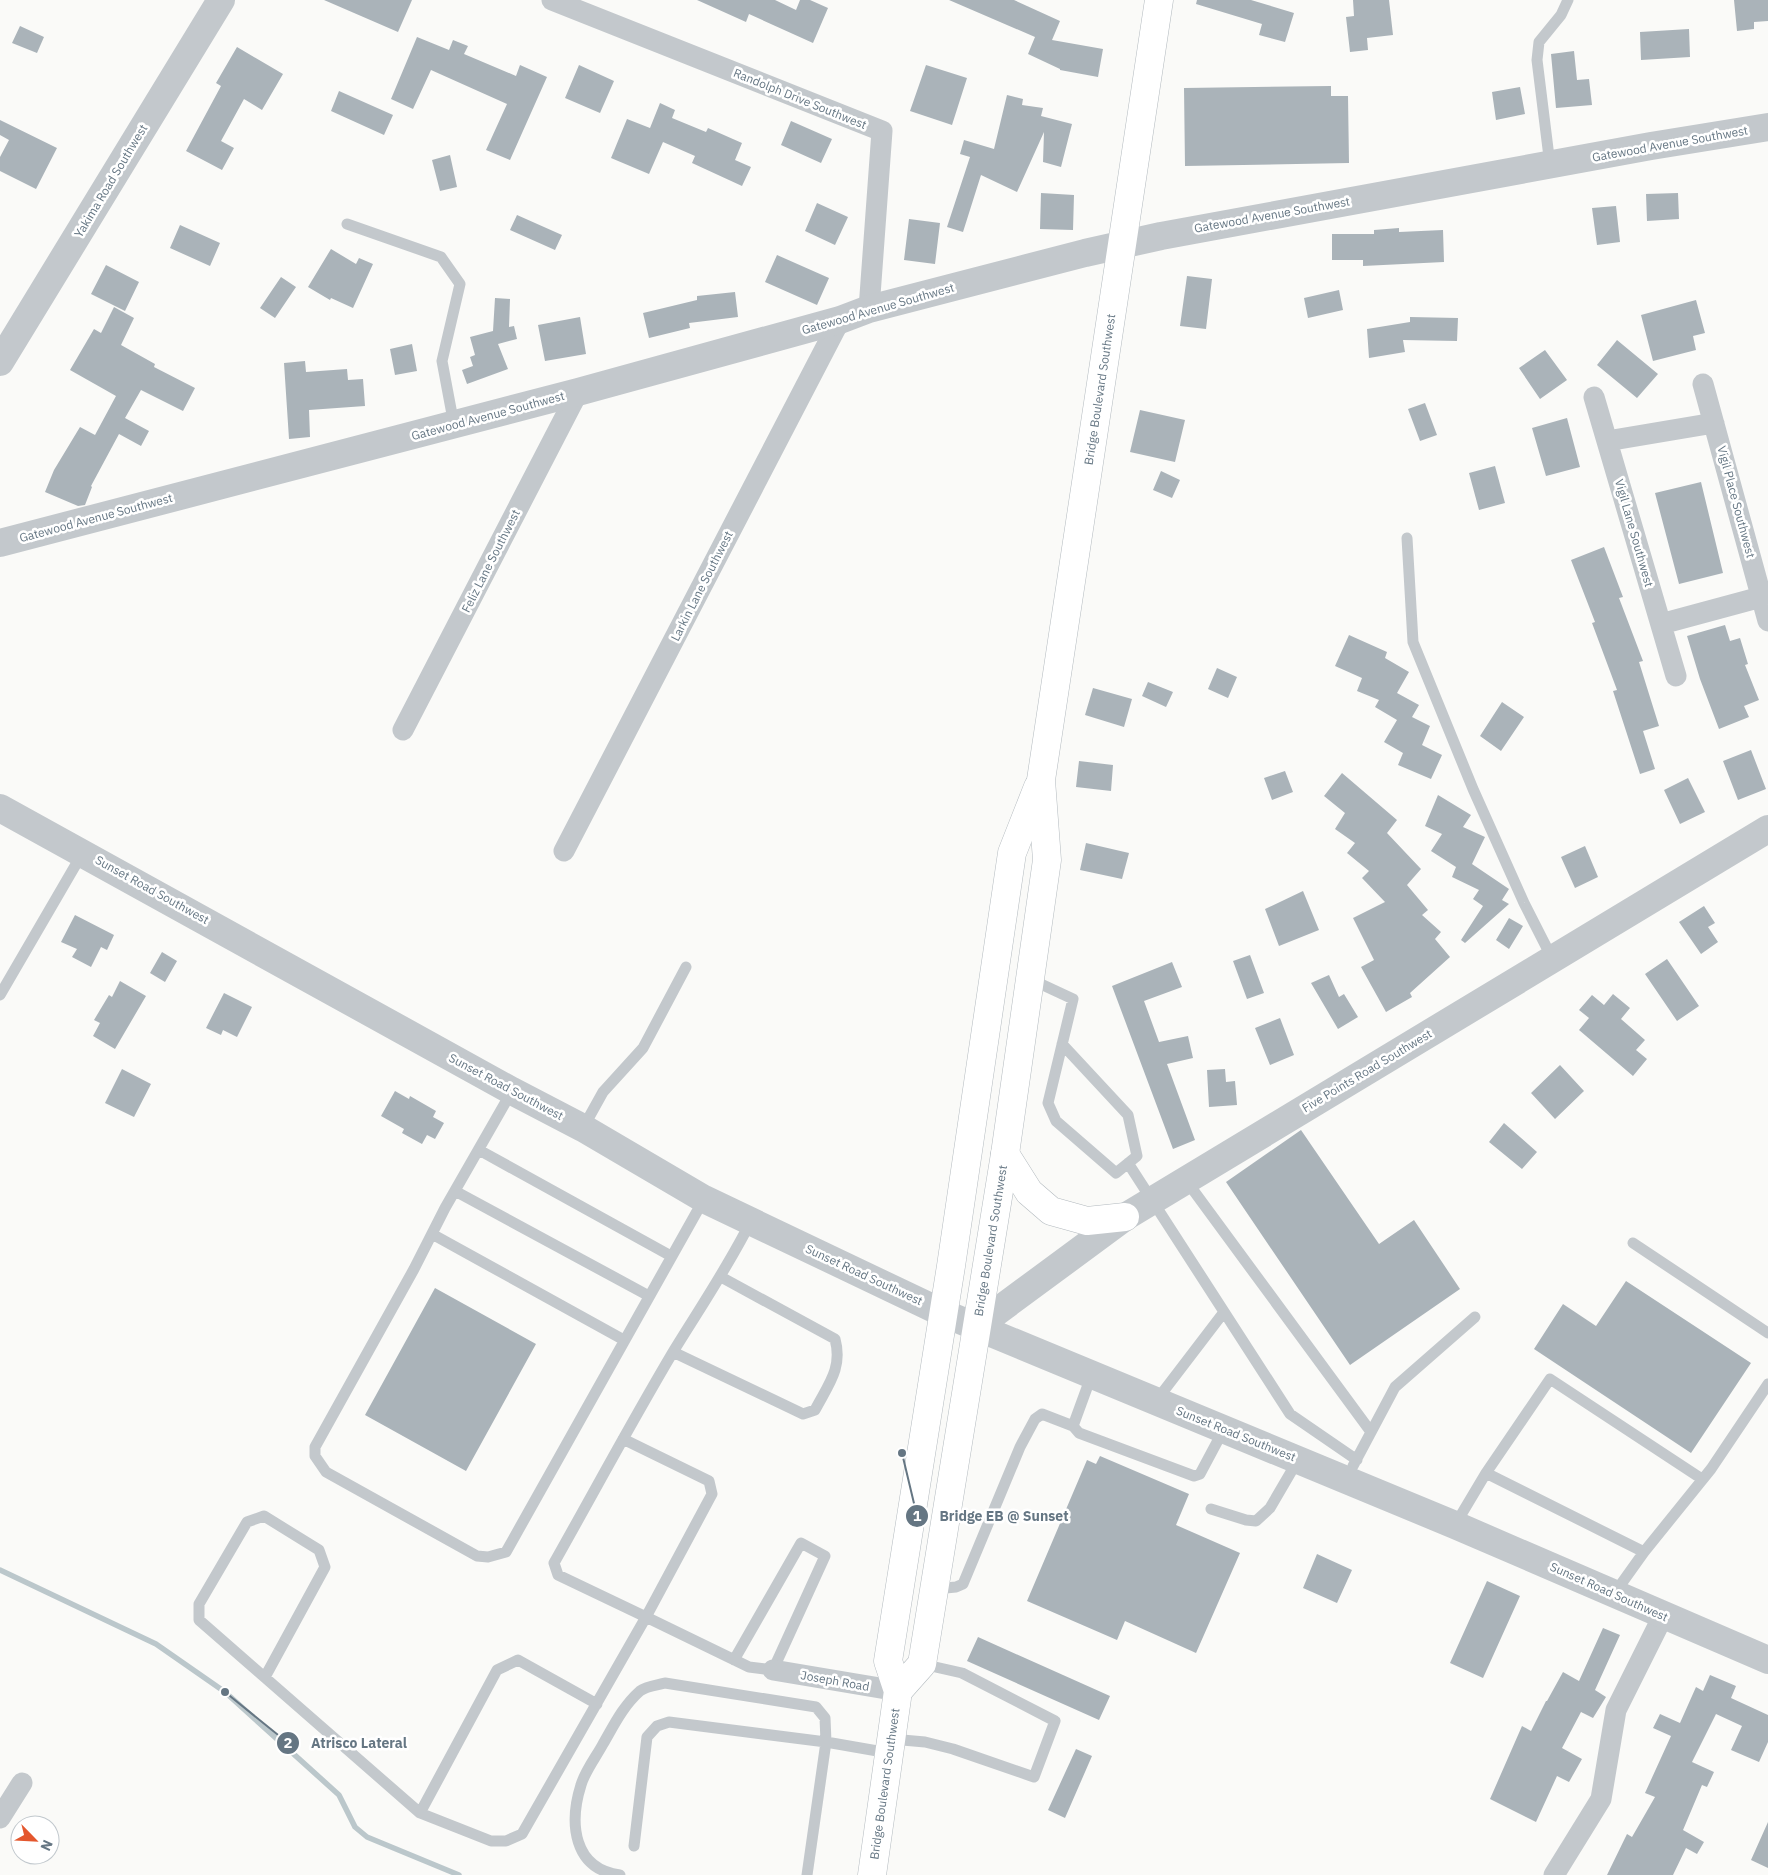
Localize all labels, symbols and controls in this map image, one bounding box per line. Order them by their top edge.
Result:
street label: Randolph Drive Southwest [731,65,869,132]
street label: Yakima Road Southwest [71,121,150,240]
street label: Gatewood Avenue Southwest [1591,122,1749,165]
street label: Gatewood Avenue Southwest [1193,193,1351,236]
street label: Gatewood Avenue Southwest [800,280,956,337]
street label: Bridge Boulevard Southwest [1081,313,1118,466]
street label: Gatewood Avenue Southwest [410,388,566,443]
street label: Vigil Place Southwest [1714,444,1759,559]
street label: Vigil Lane Southwest [1612,477,1657,589]
street label: Gatewood Avenue Southwest [18,490,174,545]
street label: Feliz Lane Southwest [458,507,523,615]
street label: Larkin Lane Southwest [667,528,736,643]
street label: Sunset Road Southwest [93,852,212,927]
street label: Five Points Road Southwest [1299,1026,1434,1115]
street label: Sunset Road Southwest [446,1050,566,1123]
street label: Bridge Boulevard Southwest [971,1164,1010,1317]
street label: Sunset Road Southwest [803,1241,925,1308]
street label: Sunset Road Southwest [1174,1403,1298,1464]
callout: Bridge EB @ Sunset [904,1501,1078,1530]
text: 1 [912,1506,922,1525]
text: Bridge EB @ Sunset [939,1507,1069,1525]
street label: Sunset Road Southwest [1548,1559,1671,1624]
street label: Joseph Road [800,1667,871,1694]
street label: Bridge Boulevard Southwest [866,1707,902,1861]
callout: Atrisco Lateral [276,1729,417,1758]
text: 2 [283,1733,293,1752]
text: Atrisco Lateral [311,1734,407,1752]
north arrow [10,1815,60,1865]
text: N [37,1837,57,1854]

